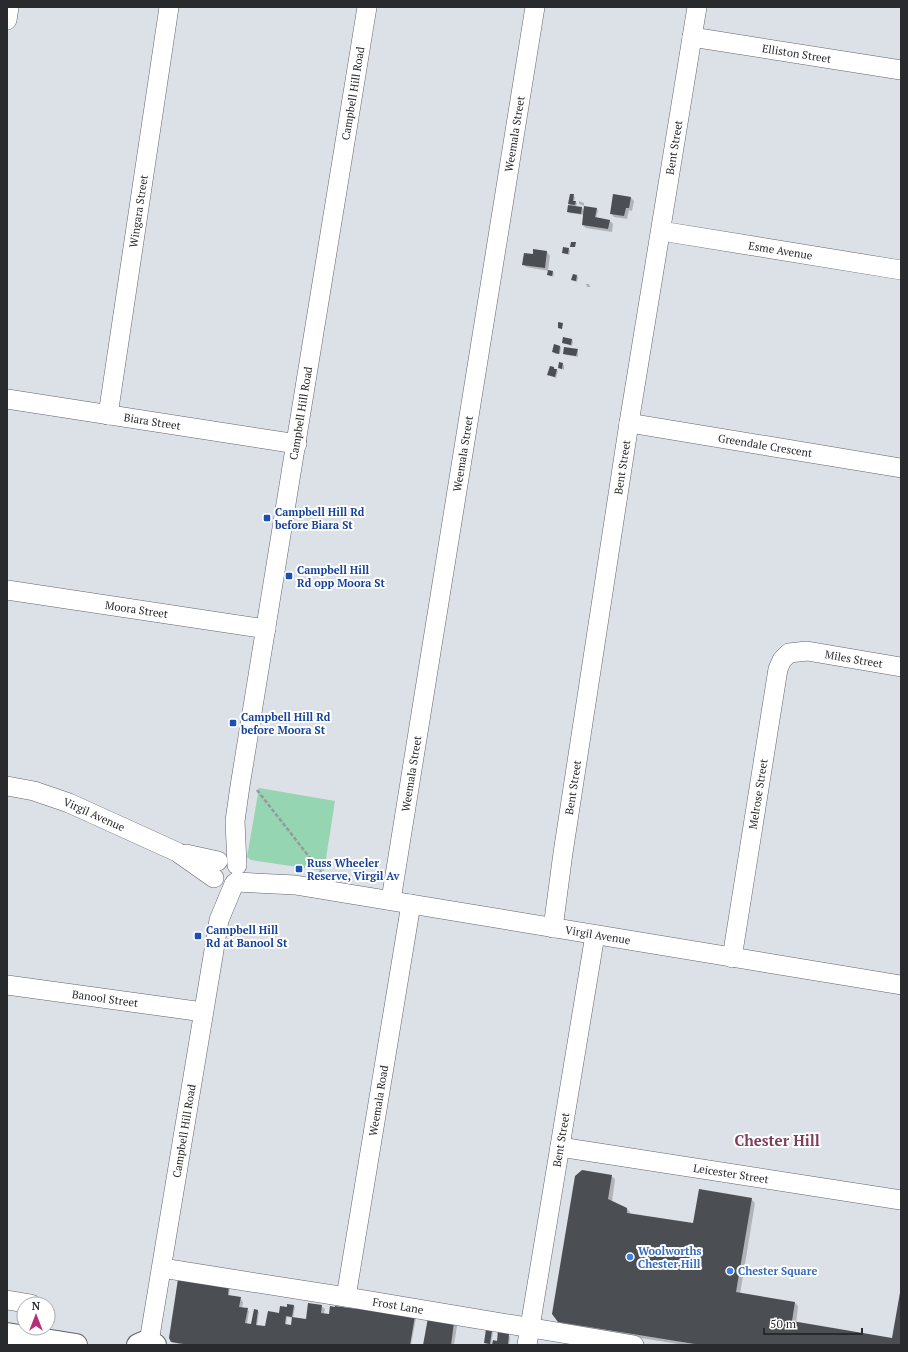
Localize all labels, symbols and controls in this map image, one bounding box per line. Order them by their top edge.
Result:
street label: Elliston Street [761,41,832,66]
street label: Campbell Hill Road [338,46,367,141]
street label: Weemala Street [502,95,528,173]
street label: Bent Street [663,119,685,176]
street label: Wingara Street [126,174,151,249]
street label: Esme Avenue [747,238,814,263]
street label: Campbell Hill Road [286,366,315,461]
street label: Biara Street [123,410,182,433]
street label: Weemala Street [450,415,476,493]
street label: Greendale Crescent [717,431,813,460]
street label: Bent Street [611,439,633,495]
place label: Campbell Hill Rd before Biara St [274,505,365,532]
marker: Campbell Hill Rd before Biara St [262,513,272,523]
place label: Campbell Hill Rd opp Moora St [297,563,385,590]
marker: Campbell Hill Rd opp Moora St [284,571,294,581]
street label: Moora Street [104,598,169,621]
street label: Miles Street [824,647,884,671]
place label: Campbell Hill Rd before Moora St [240,710,331,737]
marker: Campbell Hill Rd before Moora St [228,718,238,728]
street label: Weemala Street [398,735,424,813]
street label: Melrose Street [746,758,771,830]
street label: Bent Street [562,759,584,816]
street label: Virgil Avenue [62,795,127,835]
place label: Russ Wheeler Reserve, Virgil Av [307,856,401,883]
marker: Russ Wheeler Reserve, Virgil Av [294,864,304,874]
place label: Campbell Hill Rd at Banool St [206,923,288,950]
street label: Virgil Avenue [564,923,632,947]
marker: Campbell Hill Rd at Banool St [193,931,203,941]
street label: Banool Street [71,987,139,1010]
street label: Weemala Road [366,1064,391,1137]
street label: Campbell Hill Road [169,1083,199,1179]
street label: Bent Street [550,1111,572,1168]
district label: Chester Hill [734,1130,820,1150]
street label: Leicester Street [692,1161,770,1186]
place label: Woolworths Chester Hill [638,1244,701,1271]
marker: Woolworths Chester Hill [625,1252,635,1262]
place label: Chester Square [738,1264,817,1278]
marker: Chester Square [725,1266,735,1276]
street label: Frost Lane [371,1295,425,1317]
north arrow [16,1296,56,1336]
text: N [32,1299,41,1313]
scale bar [764,1310,862,1336]
text: 50 m [770,1316,797,1331]

